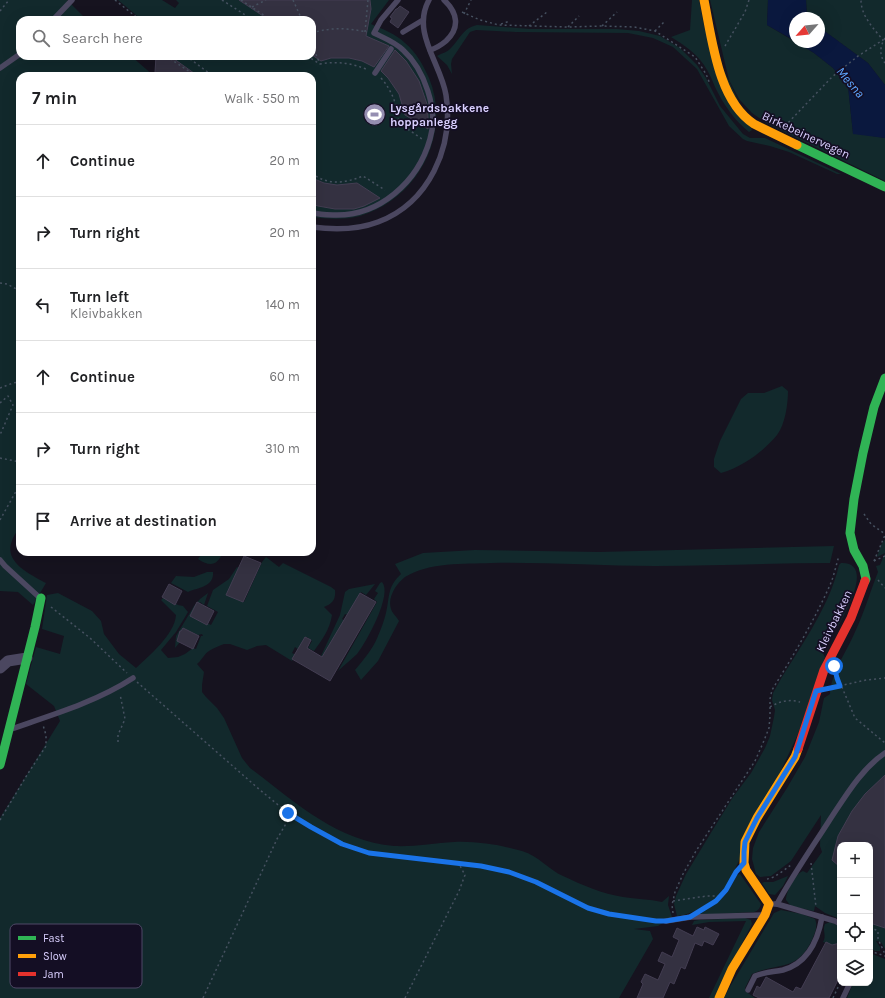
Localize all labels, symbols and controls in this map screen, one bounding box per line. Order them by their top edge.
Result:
north arrow [789,12,825,48]
search box [16,16,316,60]
icon: search [30,27,52,49]
text: Search here [62,29,143,47]
water label: Mesna [833,64,868,101]
text: 7 min [32,88,77,108]
text: Walk · 550 m [225,91,300,106]
place label: Lysgårdsbakkene hoppanlegg [390,101,489,129]
sports icon: Lysgårdsbakkene hoppanlegg [361,102,387,128]
street label: Birkebeinervegen [760,109,852,161]
icon: ahead [32,150,54,172]
text: Continue [70,152,135,170]
text: 20 m [270,153,300,168]
icon: right [32,222,54,244]
text: Turn right [70,224,140,242]
text: 20 m [270,225,300,240]
text: Turn left [70,288,129,306]
icon: left [32,294,54,316]
text: 140 m [265,297,300,312]
text: Kleivbakken [70,306,143,321]
icon: ahead [32,366,54,388]
text: Continue [70,368,135,386]
text: 60 m [270,369,300,384]
icon: right [32,438,54,460]
text: Turn right [70,440,140,458]
text: 310 m [265,441,300,456]
icon: arrive [32,510,54,532]
text: Arrive at destination [70,512,217,530]
street label: Kleivbakken [813,588,855,654]
route start [825,657,843,675]
route end [279,804,297,822]
map controls [837,842,873,986]
button: + [837,842,873,878]
button: − [837,878,873,914]
button: locate [837,914,873,950]
legend [10,924,142,988]
text: Fast [43,932,64,945]
text: Slow [43,950,67,963]
button: layers [837,950,873,986]
text: Jam [43,968,64,981]

